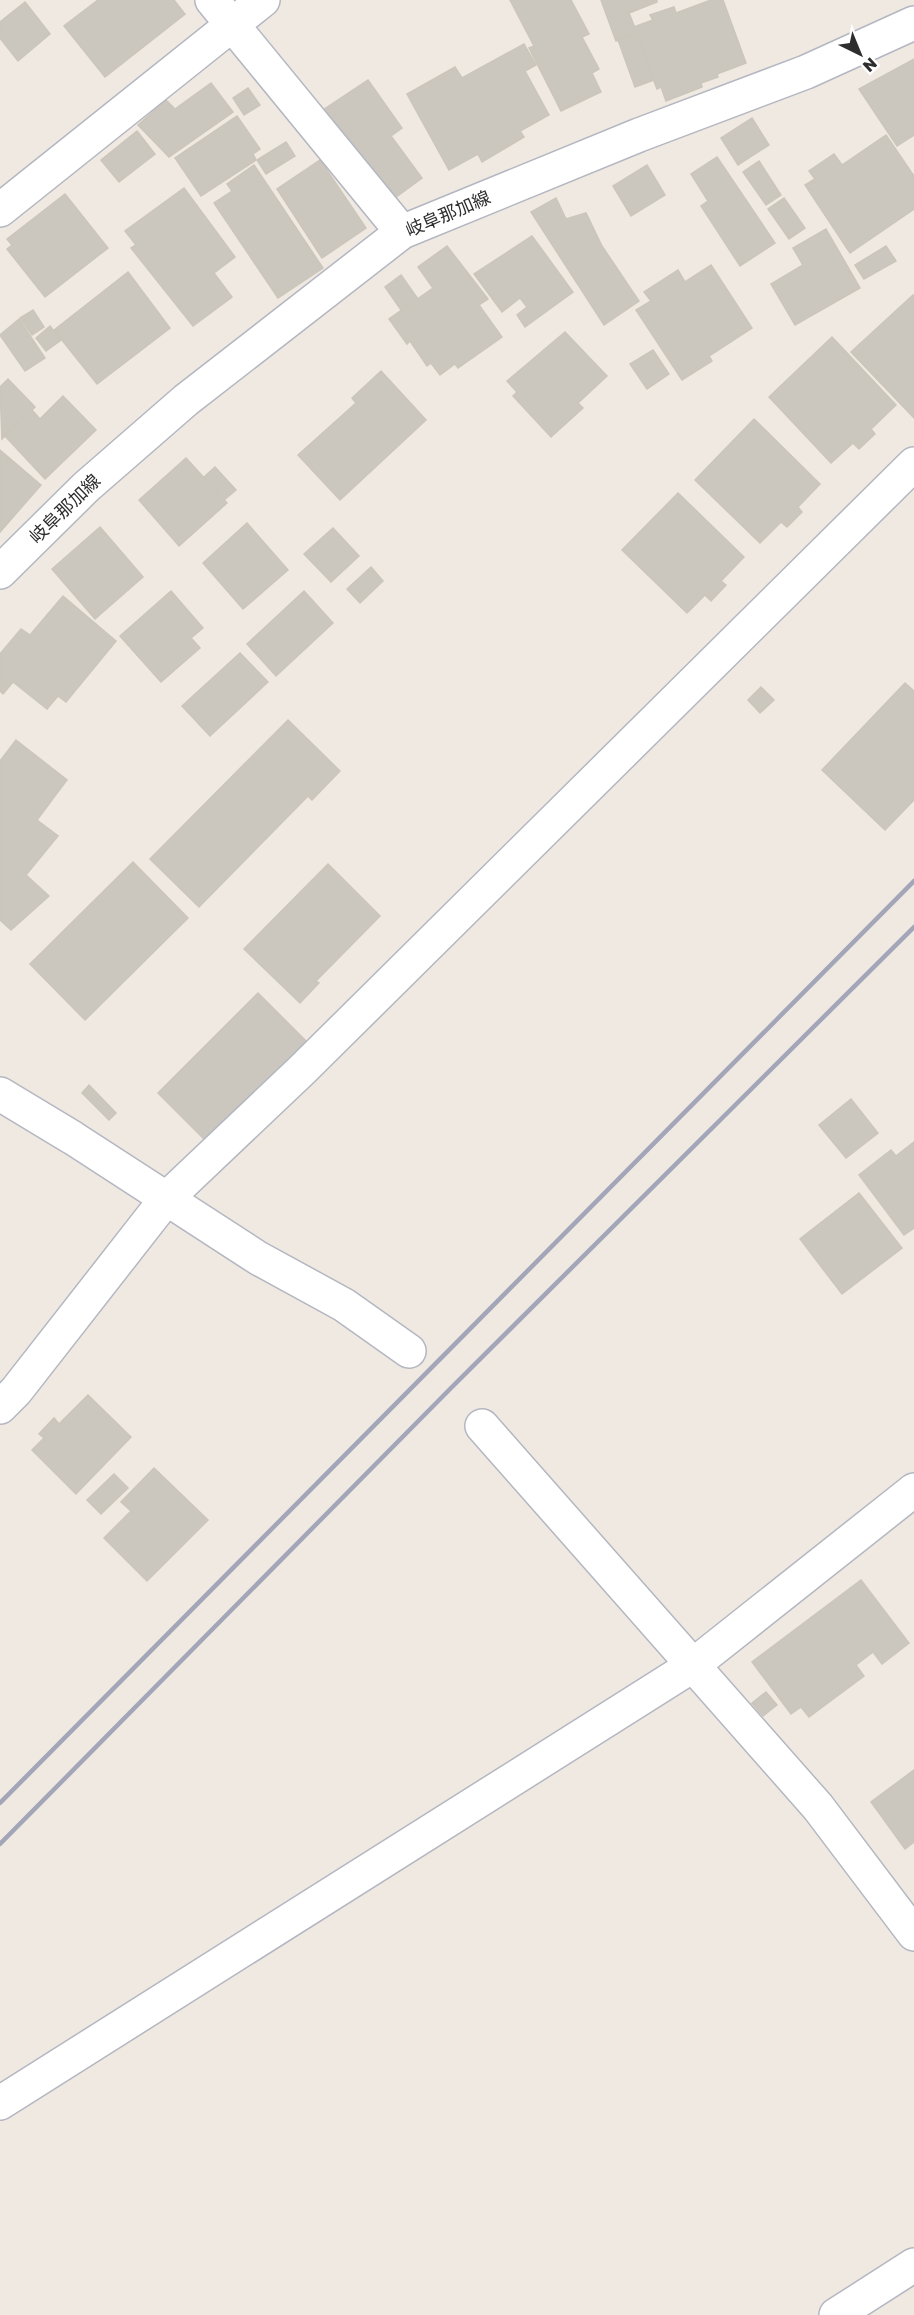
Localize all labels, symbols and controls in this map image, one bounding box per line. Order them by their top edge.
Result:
north arrow [830,24,890,84]
text: N [859,54,882,76]
street label: 岐阜那加線 [402,185,493,241]
street label: 岐阜那加線 [24,469,104,547]

